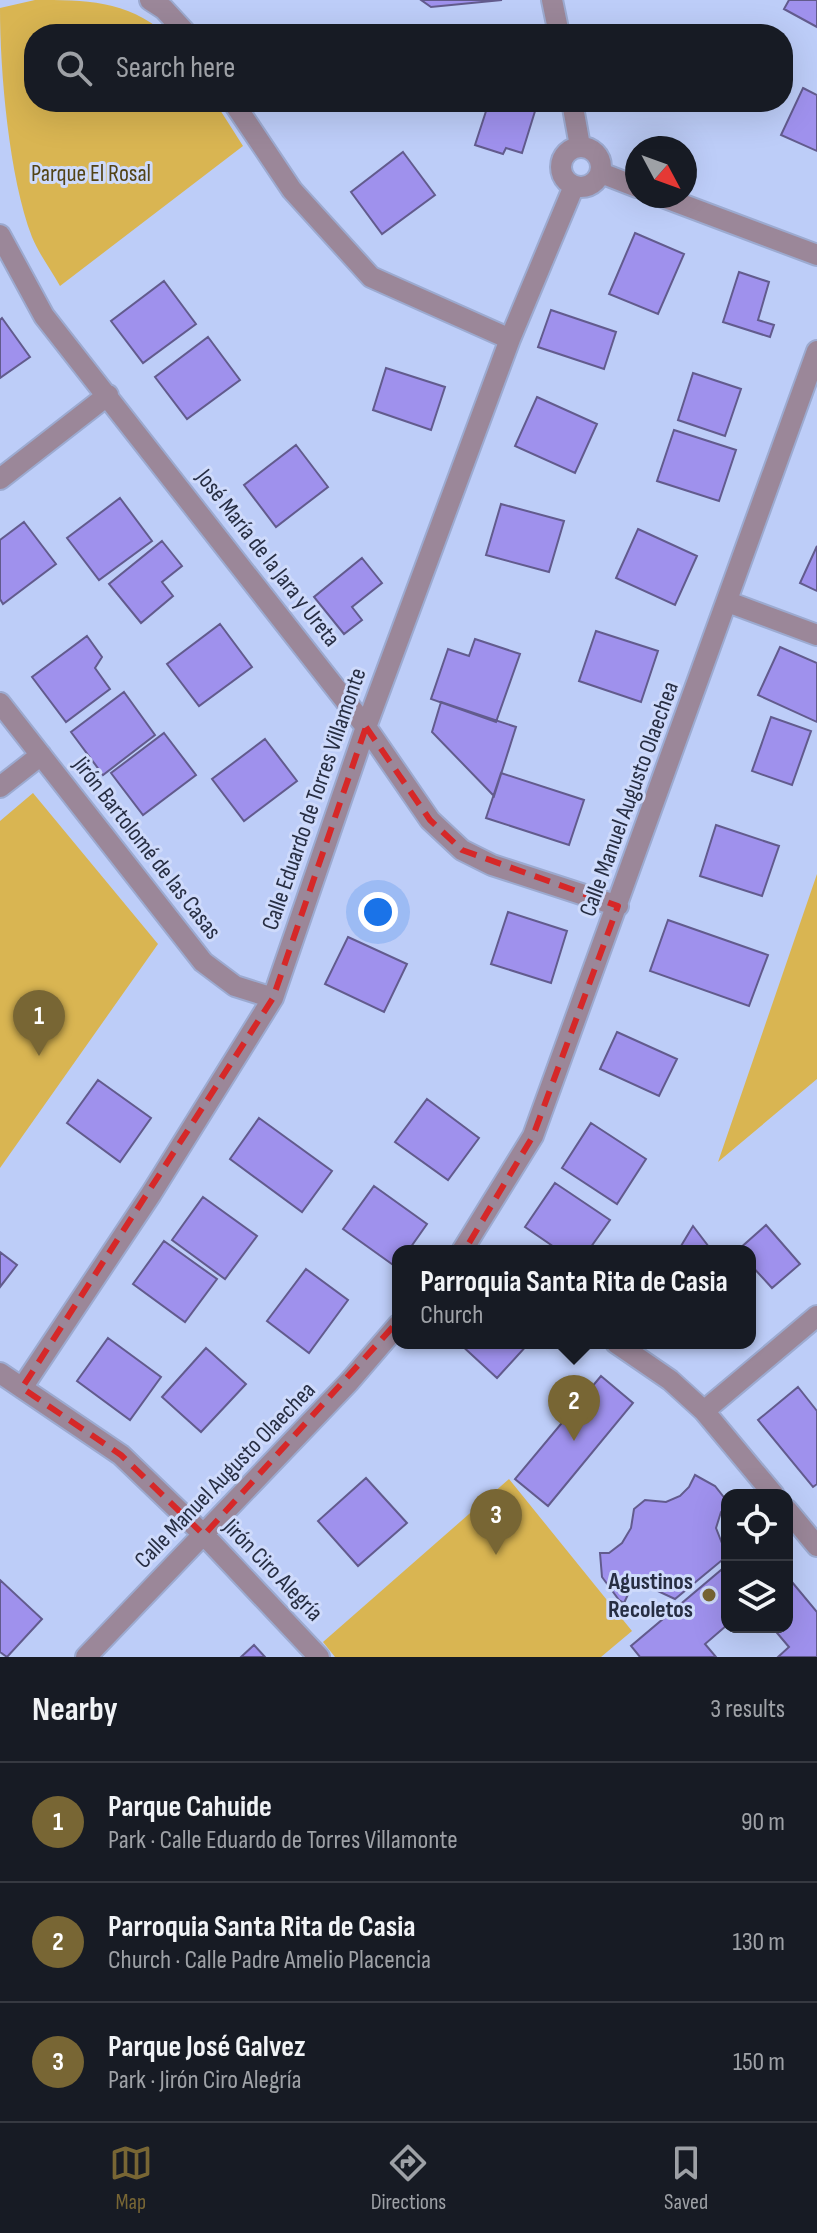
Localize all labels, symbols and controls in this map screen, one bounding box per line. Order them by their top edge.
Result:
search box [24,24,793,112]
icon: search [52,46,96,90]
text: Search here [116,50,235,86]
north arrow [625,136,697,208]
park label: Parque El Rosal [31,159,151,188]
street label: José María de la Jara y Ureta [189,463,346,652]
street label: Calle Eduardo de Torres Villamonte [255,664,373,934]
street label: Calle Manuel Augusto Olaechea [573,678,685,920]
street label: Jirón Bartolomé de las Casas [66,750,227,945]
your location [358,892,398,932]
pin: 1 [13,990,65,1056]
popup [392,1245,756,1349]
text: Parroquia Santa Rita de Casia [420,1264,728,1300]
text: Church [420,1300,483,1331]
pin: 2 [548,1375,600,1441]
street label: Calle Manuel Augusto Olaechea [128,1376,322,1574]
pin: 3 [470,1489,522,1555]
map controls [721,1489,793,1633]
button: locate [721,1489,793,1561]
street label: Jirón Ciro Alegría [216,1512,329,1627]
button: layers [721,1561,793,1633]
place label: Agustinos Recoletos [607,1567,693,1624]
marker: Agustinos Recoletos [700,1586,718,1604]
text: Nearby [32,1689,118,1730]
text: 3 results [710,1694,785,1725]
text: Parque Cahuide [108,1789,272,1825]
text: 1 [53,1807,63,1838]
text: 90 m [741,1807,785,1838]
text: Park · Calle Eduardo de Torres Villamonte [108,1825,458,1856]
text: Parroquia Santa Rita de Casia [108,1909,416,1945]
text: 2 [52,1927,64,1958]
text: 130 m [733,1927,785,1958]
text: Church · Calle Padre Amelio Placencia [108,1945,431,1976]
text: Parque José Galvez [108,2029,306,2065]
text: 3 [52,2047,64,2078]
text: 150 m [733,2047,785,2078]
text: Park · Jirón Ciro Alegría [108,2065,302,2096]
tab: Map [109,2141,153,2216]
tab: Directions [371,2141,446,2216]
tab: Saved [664,2141,708,2216]

